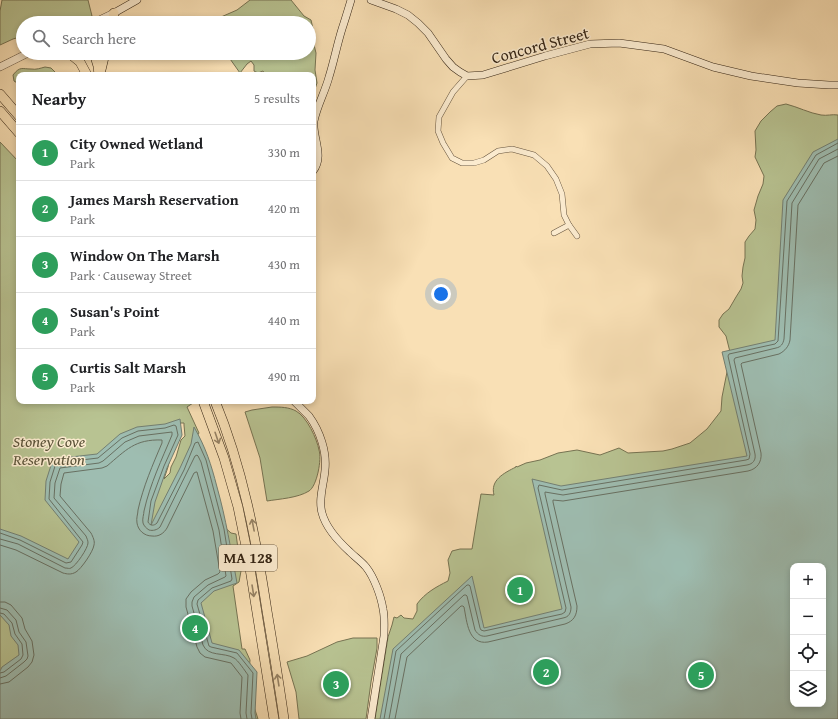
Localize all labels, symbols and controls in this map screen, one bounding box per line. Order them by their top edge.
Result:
search box [16,16,316,60]
street label: Concord Street [489,20,592,70]
icon: search [30,27,52,49]
text: Search here [62,28,136,49]
text: Nearby [32,86,86,111]
text: 5 results [254,89,300,108]
text: City Owned Wetland [70,133,203,154]
text: 1 [42,143,48,162]
text: 330 m [268,143,300,162]
text: Park [70,154,95,173]
text: James Marsh Reservation [70,189,239,210]
text: 2 [42,199,48,218]
text: 420 m [268,199,300,218]
text: Park [70,210,95,229]
text: Window On The Marsh [70,245,220,266]
text: 3 [42,255,48,274]
text: 430 m [268,255,300,274]
text: Park · Causeway Street [70,266,192,285]
your location [431,284,451,304]
text: Susan's Point [70,301,159,322]
text: 4 [42,311,48,330]
text: 440 m [268,311,300,330]
text: Park [70,322,95,341]
text: Curtis Salt Marsh [70,357,186,378]
text: 5 [42,367,48,386]
text: 490 m [268,367,300,386]
text: Park [70,378,95,397]
park label: Stoney Cove Reservation [12,429,86,471]
one-way arrow [214,431,221,444]
one-way arrow [248,518,256,531]
road number: MA 128 [219,545,277,571]
map controls [790,563,826,707]
button: + [790,563,826,599]
pin: 1 [507,575,533,605]
one-way arrow [250,584,258,597]
button: − [790,599,826,635]
pin: 4 [182,613,208,643]
button: locate [790,635,826,671]
pin: 2 [533,657,559,687]
pin: 5 [688,660,714,690]
pin: 3 [323,669,349,699]
button: layers [790,671,826,707]
one-way arrow [274,674,282,687]

